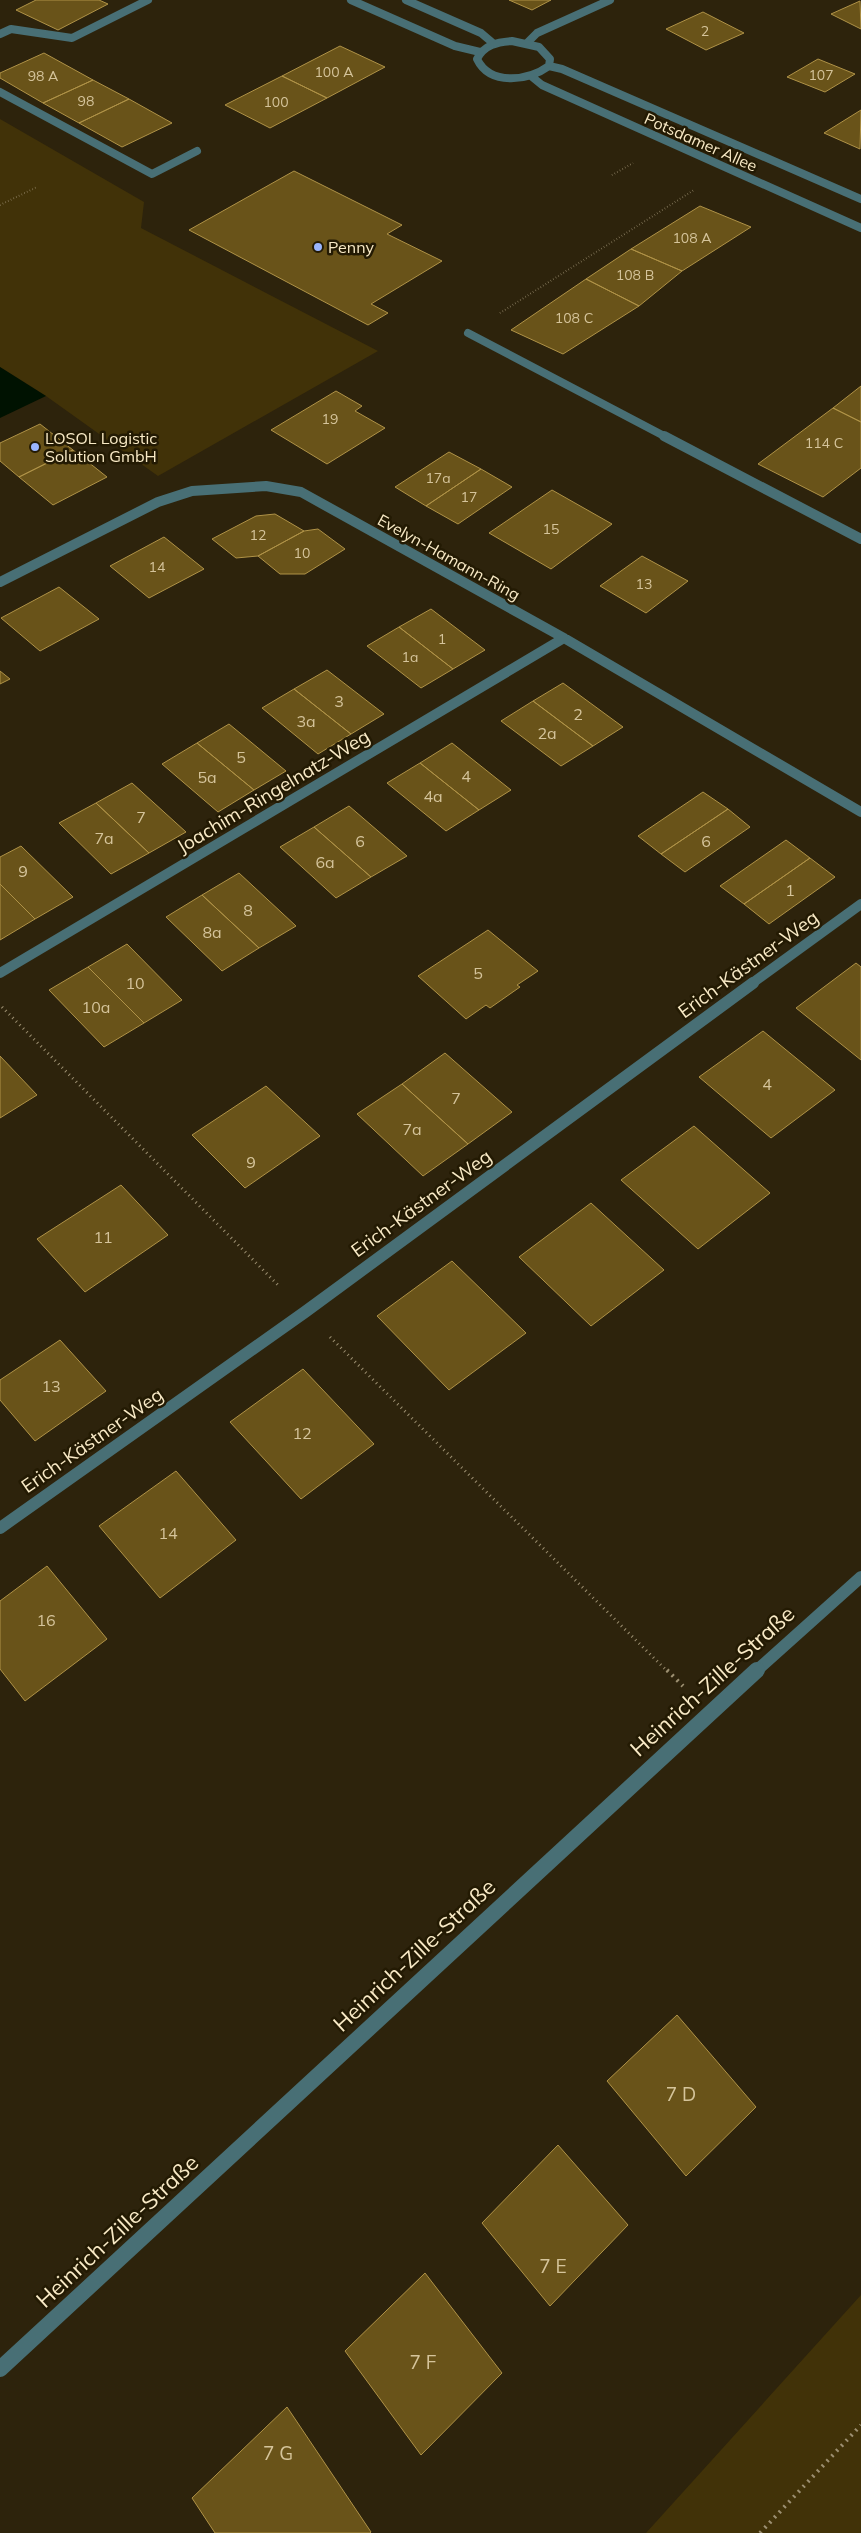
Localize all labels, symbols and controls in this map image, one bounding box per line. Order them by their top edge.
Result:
house number: 2 [701,22,709,40]
house number: 100 A [314,63,354,81]
house number: 107 [808,66,834,84]
house number: 98 A [28,67,59,85]
house number: 98 [78,92,94,110]
house number: 100 [263,93,289,111]
street label: Potsdamer Allee [641,108,761,176]
house number: 108 A [672,229,712,247]
place label: Penny [328,237,374,257]
marker: Penny [312,241,324,253]
house number: 108 B [616,266,654,284]
house number: 108 C [555,309,593,327]
house number: 19 [322,410,338,428]
place label: LOSOL Logistic Solution GmbH [45,428,157,466]
house number: 114 C [805,434,843,452]
marker: LOSOL Logistic Solution GmbH [29,441,41,453]
house number: 17a [425,469,451,487]
house number: 17 [461,488,477,506]
street label: Evelyn-Hamann-Ring [374,509,524,605]
house number: 15 [543,520,559,538]
house number: 12 [250,526,266,544]
house number: 10 [294,544,310,562]
house number: 14 [149,558,166,576]
house number: 13 [636,575,652,593]
house number: 1 [438,630,446,648]
house number: 1a [402,648,418,666]
house number: 3 [334,691,344,711]
house number: 2 [573,704,583,724]
house number: 3a [296,711,316,731]
house number: 2a [537,723,557,743]
street label: Joachim-Ringelnatz-Weg [172,724,374,858]
house number: 5 [236,747,246,767]
house number: 4 [461,766,471,786]
house number: 5a [197,767,217,787]
house number: 4a [423,786,443,806]
house number: 7 [136,807,146,827]
house number: 7a [94,828,114,848]
house number: 6 [355,831,365,851]
house number: 6 [701,831,711,851]
house number: 6a [315,852,335,872]
house number: 9 [18,861,28,881]
house number: 1 [785,880,795,900]
house number: 8 [243,900,253,920]
street label: Erich-Kästner-Weg [673,905,823,1023]
house number: 8a [202,922,222,942]
house number: 5 [473,963,483,983]
house number: 10 [125,973,145,993]
house number: 10a [82,997,110,1017]
house number: 4 [762,1074,772,1094]
house number: 7 [451,1088,461,1108]
house number: 7a [402,1119,422,1139]
street label: Erich-Kästner-Weg [346,1144,496,1262]
house number: 9 [246,1152,256,1172]
house number: 11 [93,1227,113,1247]
house number: 13 [41,1376,61,1396]
street label: Erich-Kästner-Weg [16,1382,168,1498]
house number: 12 [292,1423,312,1443]
house number: 14 [158,1523,178,1543]
street label: Heinrich-Zille-Straße [624,1600,800,1762]
house number: 16 [36,1610,56,1630]
street label: Heinrich-Zille-Straße [327,1873,501,2037]
house number: 7 D [666,2082,696,2106]
street label: Heinrich-Zille-Straße [30,2149,204,2313]
house number: 7 E [539,2254,567,2278]
house number: 7 F [409,2350,437,2374]
house number: 7 G [263,2441,293,2465]

